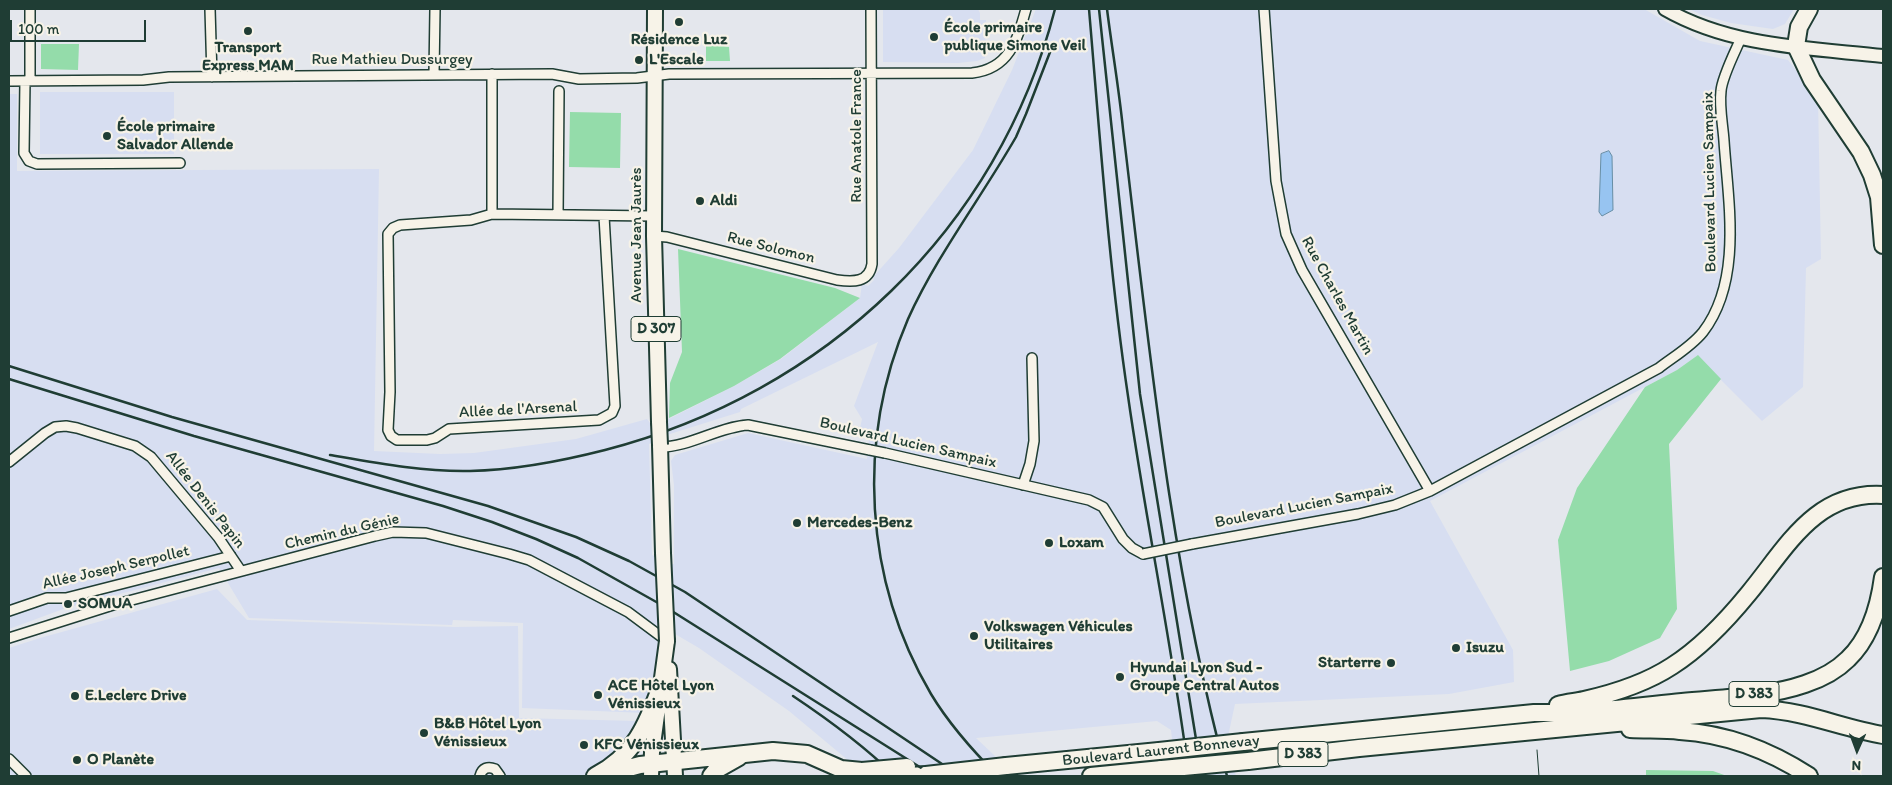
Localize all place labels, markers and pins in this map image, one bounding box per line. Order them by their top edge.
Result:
marker: Résidence Luz [673,16,685,28]
place label: École primaire publique Simone Veil [944,18,1086,56]
marker: Transport Express MAM [242,25,254,37]
place label: Résidence Luz [631,30,727,50]
marker: École primaire publique Simone Veil [928,31,940,43]
place label: Transport Express MAM [202,38,294,76]
place label: L'Escale [649,50,704,70]
marker: L'Escale [633,54,645,66]
place label: École primaire Salvador Allende [117,117,233,155]
marker: École primaire Salvador Allende [101,130,113,142]
place label: Aldi [710,191,737,211]
marker: Aldi [694,195,706,207]
place label: Mercedes-Benz [807,513,912,533]
marker: Mercedes-Benz [791,517,803,529]
place label: Loxam [1059,533,1104,553]
marker: Loxam [1043,537,1055,549]
place label: SOMUA [78,594,132,614]
marker: SOMUA [62,598,74,610]
place label: Volkswagen Véhicules Utilitaires [984,617,1133,655]
marker: Volkswagen Véhicules Utilitaires [968,630,980,642]
place label: Isuzu [1466,638,1504,658]
marker: Isuzu [1450,642,1462,654]
place label: Starterre [1318,653,1381,673]
marker: Starterre [1385,657,1397,669]
place label: Hyundai Lyon Sud - Groupe Central Autos [1130,658,1279,696]
marker: Hyundai Lyon Sud - Groupe Central Autos [1114,671,1126,683]
place label: ACE Hôtel Lyon Vénissieux [608,676,714,714]
place label: E.Leclerc Drive [85,686,187,706]
marker: ACE Hôtel Lyon Vénissieux [592,689,604,701]
marker: E.Leclerc Drive [69,690,81,702]
place label: B&B Hôtel Lyon Vénissieux [434,714,541,752]
marker: B&B Hôtel Lyon Vénissieux [418,727,430,739]
place label: KFC Vénissieux [594,735,699,755]
marker: KFC Vénissieux [578,739,590,751]
place label: O Planète [87,750,154,770]
marker: O Planète [71,754,83,766]

